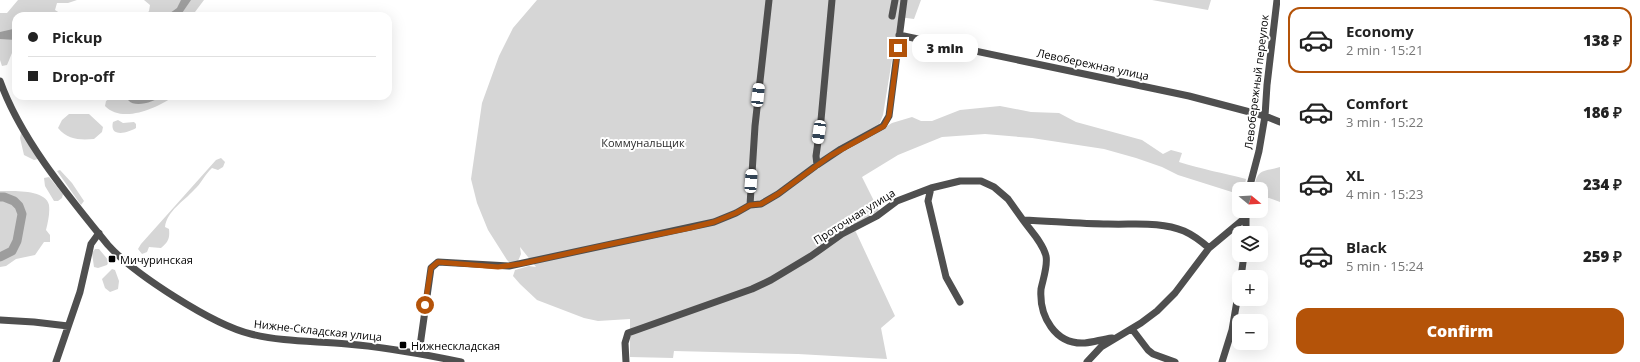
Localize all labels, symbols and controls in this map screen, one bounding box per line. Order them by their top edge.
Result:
street label: Левобережный переулок [1240,13,1272,150]
text: Economy [1346,21,1414,41]
icon: car [1298,22,1334,58]
text: Pickup [52,27,102,47]
text: 138 ₽ [1583,30,1622,50]
callout: 3 min [912,34,978,62]
route end [889,39,907,57]
text: 3 min [927,39,963,57]
text: 2 min · 15:21 [1346,41,1423,59]
street label: Левобережная улица [1036,45,1150,83]
text: Drop-off [52,66,114,86]
car [751,82,765,108]
text: Comfort [1346,93,1408,113]
icon: car [1298,94,1334,130]
text: 186 ₽ [1583,102,1622,122]
text: 3 min · 15:22 [1346,113,1423,131]
car [811,119,827,145]
park label: Коммунальщик [601,135,685,150]
text: XL [1346,165,1364,185]
icon: car [1298,166,1334,202]
car [744,169,758,193]
text: 234 ₽ [1583,174,1622,194]
north arrow [1232,182,1268,218]
map controls [1232,182,1268,350]
street label: Проточная улица [810,185,898,247]
text: 4 min · 15:23 [1346,185,1423,203]
button: layers [1232,226,1268,262]
text: Black [1346,237,1387,257]
icon: car [1298,238,1334,274]
text: 259 ₽ [1583,246,1622,266]
place label: Мичуринская [120,252,193,267]
marker: Мичуринская [107,254,117,264]
text: 5 min · 15:24 [1346,257,1423,275]
button: + [1232,270,1268,306]
route start [416,296,434,314]
button: Confirm [1296,308,1624,354]
button: − [1232,314,1268,350]
street label: Нижне-Складская улица [253,316,383,344]
place label: Нижнескладская [411,338,500,353]
marker: Нижнескладская [398,340,408,350]

